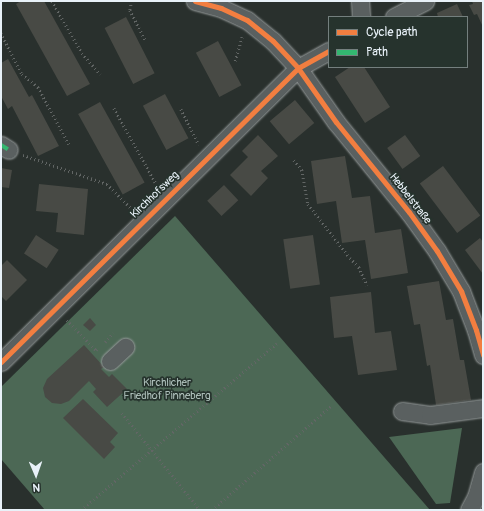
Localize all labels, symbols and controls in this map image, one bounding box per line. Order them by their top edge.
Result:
legend [328,16,468,68]
text: Cycle path [366,25,417,40]
text: Path [366,45,388,60]
street label: Kirchhofsweg [128,169,182,221]
street label: Hebbelstraße [386,171,434,227]
park label: Kirchlicher Friedhof Pinneberg [123,377,211,403]
north arrow [16,455,56,495]
text: N [32,481,40,494]

